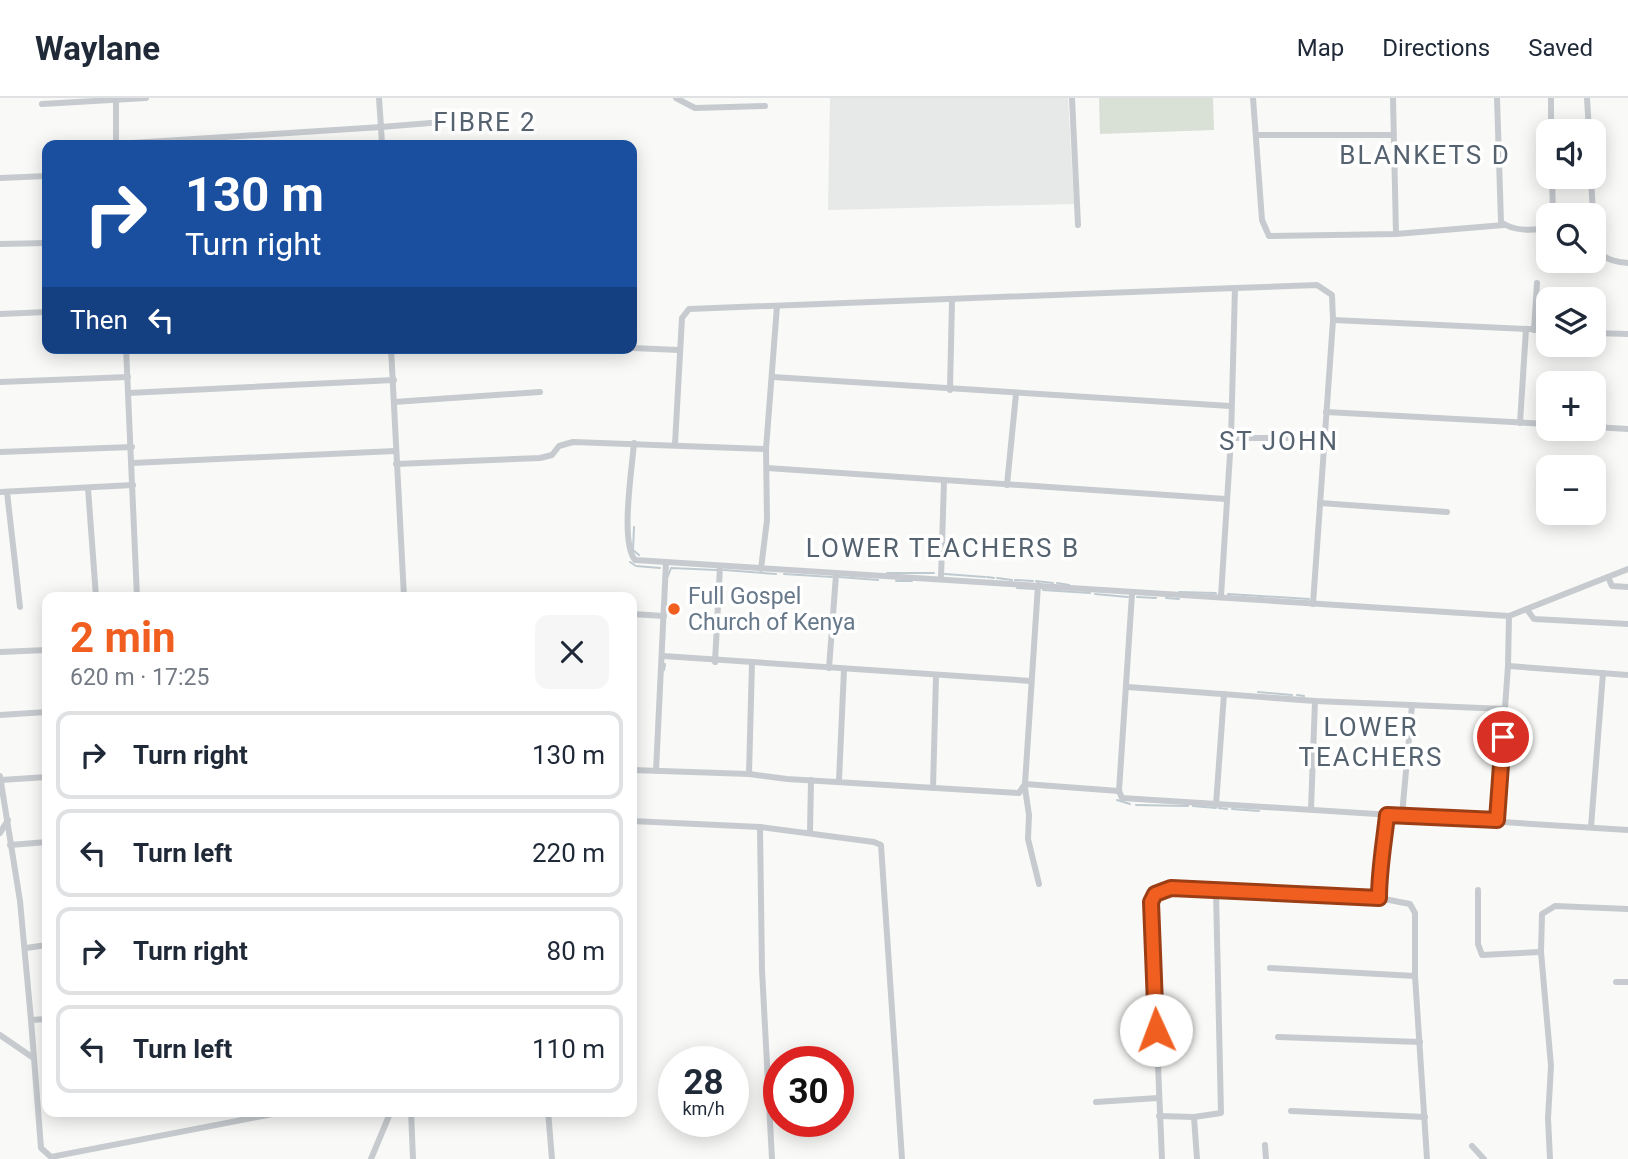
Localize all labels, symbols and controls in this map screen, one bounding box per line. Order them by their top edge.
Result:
text: Waylane [35,29,160,68]
text: Map [1297,34,1344,62]
text: Directions [1382,34,1490,62]
text: Saved [1528,34,1593,62]
district label: FIBRE 2 [433,107,537,137]
map controls [1536,119,1606,525]
button: sound [1536,119,1606,189]
district label: BLANKETS D [1339,140,1511,170]
text: 130 m [185,166,324,223]
icon: right [70,168,161,259]
button: search [1536,203,1606,273]
text: Turn right [185,225,321,263]
button: layers [1536,287,1606,357]
icon: left [142,301,180,339]
text: Then [70,305,128,335]
button: + [1536,371,1606,441]
district label: ST JOHN [1219,426,1339,456]
button: − [1536,455,1606,525]
district label: LOWER TEACHERS B [806,533,1080,563]
place label: Full Gospel Church of Kenya [688,583,855,636]
marker: Full Gospel Church of Kenya [666,601,682,617]
text: 2 min [70,613,176,662]
button: close [535,615,609,689]
text: 620 m · 17:25 [70,664,209,691]
pin [1473,707,1533,767]
district label: LOWER TEACHERS [1299,712,1443,772]
icon: arrive [1484,718,1522,756]
icon: right [74,736,112,774]
text: Turn right [133,740,248,770]
text: 130 m [532,740,605,770]
icon: left [74,834,112,872]
text: Turn left [133,838,232,868]
text: 220 m [532,838,605,868]
icon: right [74,932,112,970]
text: Turn right [133,936,248,966]
text: 80 m [547,936,605,966]
position arrow [1119,993,1193,1067]
icon: left [74,1030,112,1068]
text: Turn left [133,1034,232,1064]
text: 110 m [532,1034,605,1064]
speed limit sign: 30 [763,1046,854,1137]
text: 28 [683,1062,724,1103]
text: km/h [682,1098,725,1119]

